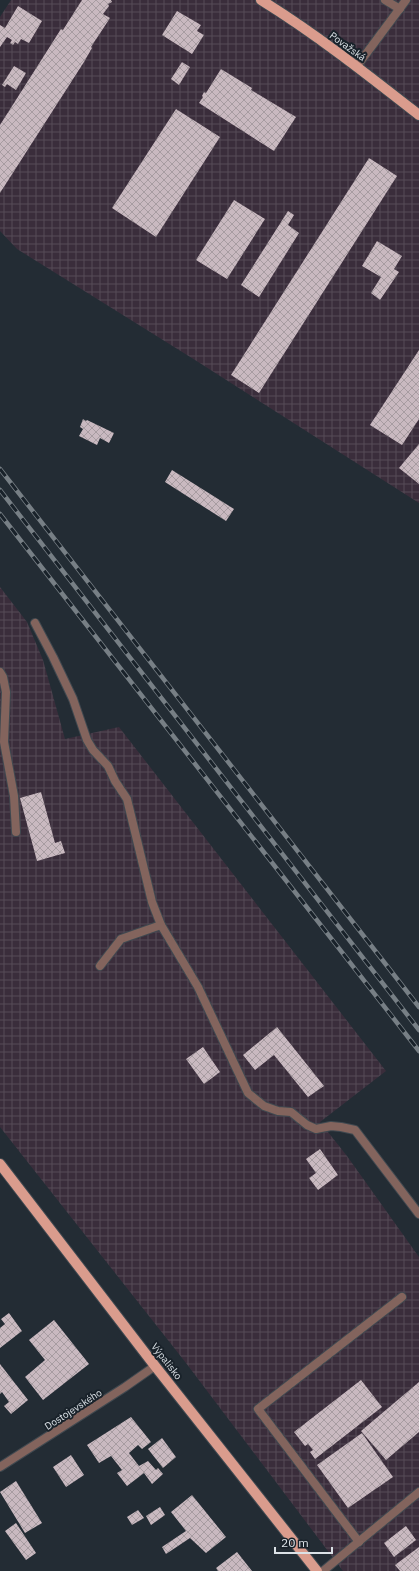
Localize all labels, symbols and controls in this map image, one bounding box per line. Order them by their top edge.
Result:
street label: Považská [327,29,369,64]
street label: Výpalisko [148,1340,185,1383]
street label: Dostojevského [42,1386,105,1433]
scale bar [275,1529,332,1555]
text: 20 m [281,1535,309,1550]

